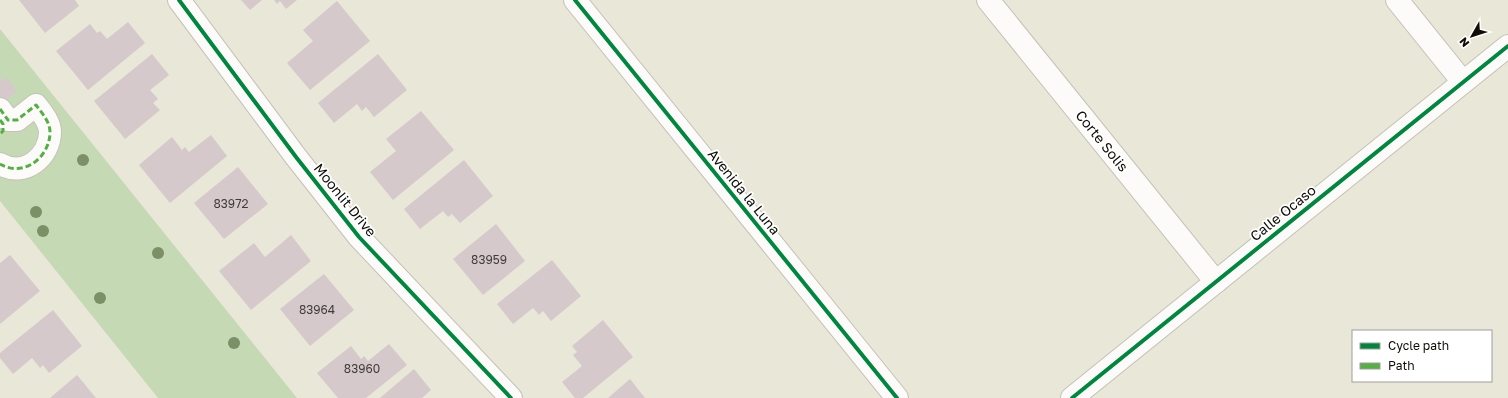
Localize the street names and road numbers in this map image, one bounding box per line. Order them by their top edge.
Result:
street label: Corte Solis [1073,107,1132,175]
street label: Avenida la Luna [705,145,784,238]
street label: Moonlit Drive [311,160,380,240]
street label: Calle Ocaso [1246,181,1319,244]

